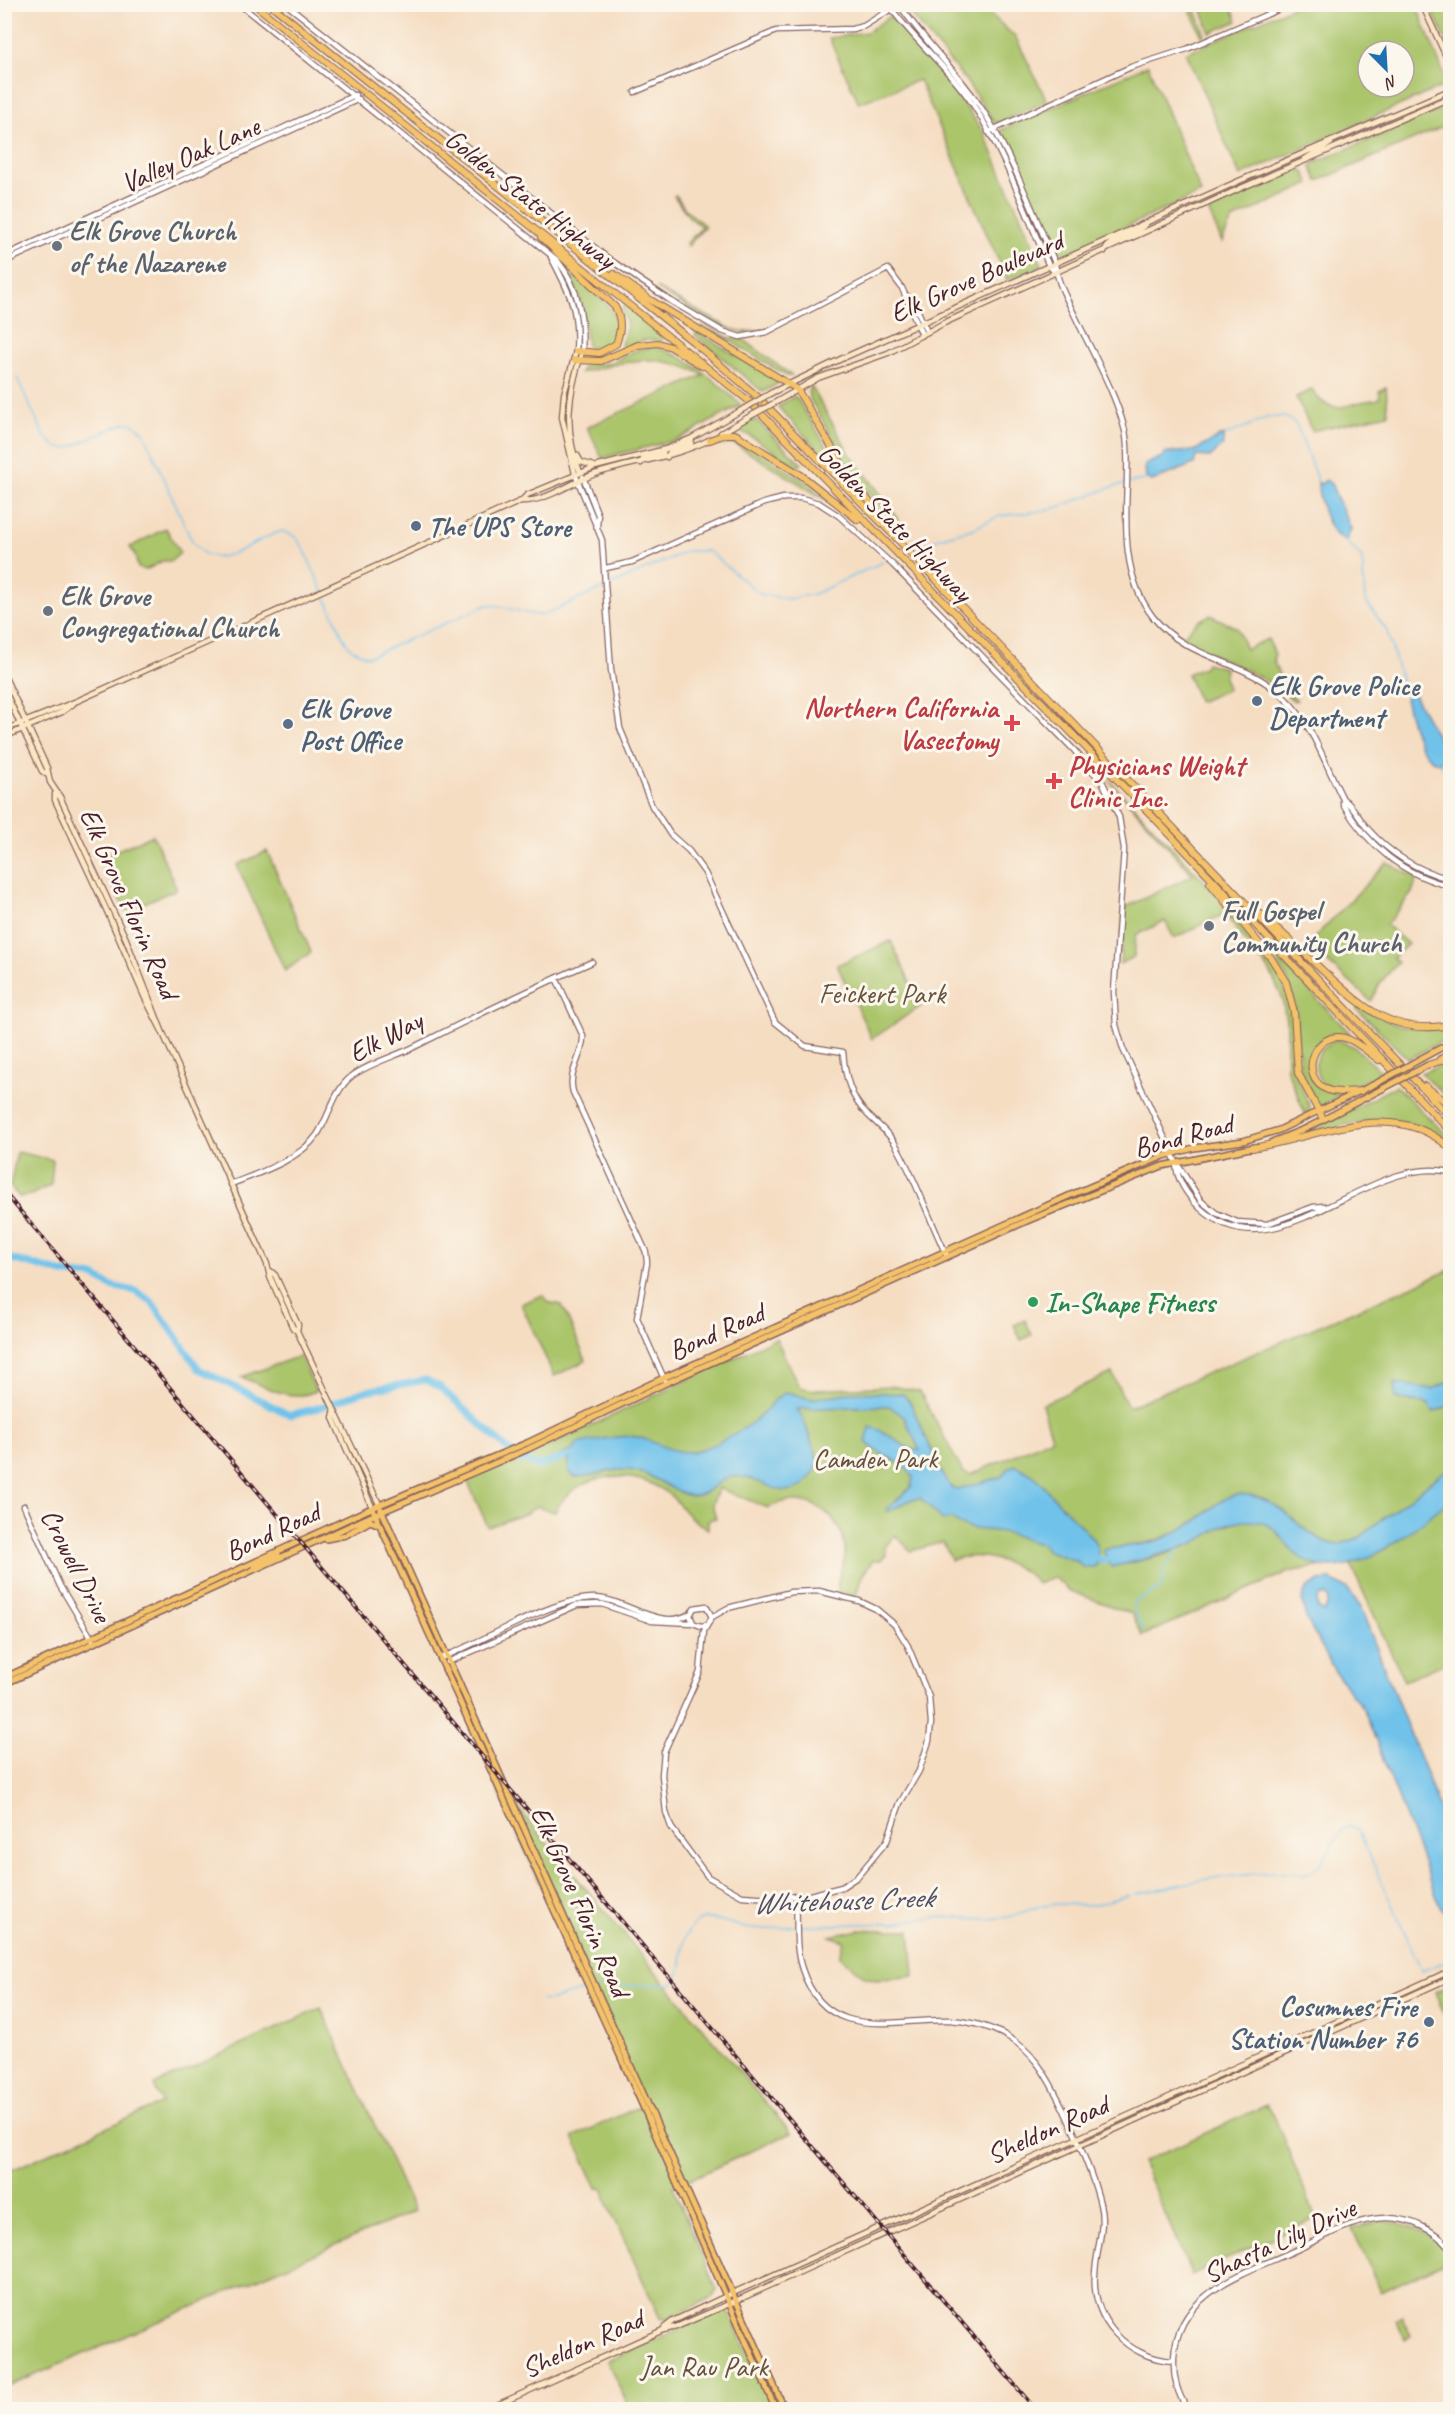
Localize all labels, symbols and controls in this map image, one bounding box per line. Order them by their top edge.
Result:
north arrow [1356,39,1416,99]
text: N [1380,71,1400,94]
street label: Valley Oak Lane [116,108,267,200]
street label: Golden State Highway [438,121,625,277]
place label: Elk Grove Church of the Nazarene [69,213,237,280]
street label: Elk Grove Boulevard [884,221,1072,330]
marker: Elk Grove Church of the Nazarene [50,239,64,253]
street label: Golden State Highway [811,436,982,611]
place label: The UPS Store [428,509,573,544]
marker: The UPS Store [409,519,423,533]
place label: Elk Grove Congregational Church [60,578,280,645]
marker: Elk Grove Congregational Church [41,604,55,618]
place label: Elk Grove Police Department [1269,668,1422,735]
place label: Northern California Vasectomy [804,690,1001,758]
place label: Elk Grove Post Office [300,691,403,758]
marker: Elk Grove Police Department [1250,694,1264,708]
marker: Northern California Vasectomy [1003,714,1021,732]
marker: Elk Grove Post Office [281,717,295,731]
place label: Physicians Weight Clinic Inc. [1068,748,1249,815]
marker: Physicians Weight Clinic Inc. [1045,772,1063,790]
street label: Elk Grove Florin Road [72,802,189,1008]
place label: Full Gospel Community Church [1221,893,1403,961]
marker: Full Gospel Community Church [1202,919,1216,933]
park label: Feickert Park [819,976,947,1011]
street label: Elk Way [342,1001,430,1070]
street label: Bond Road [1130,1104,1240,1165]
place label: In-Shape Fitness [1045,1285,1218,1320]
street label: Bond Road [663,1293,773,1368]
marker: In-Shape Fitness [1026,1295,1040,1309]
park label: Camden Park [813,1441,939,1476]
street label: Bond Road [219,1493,329,1569]
street label: Crowell Drive [33,1503,121,1630]
street label: Elk Grove Florin Road [523,1800,640,2006]
water label: Whitehouse Creek [753,1878,939,1922]
place label: Cosumnes Fire Station Number 76 [1228,1989,1420,2056]
marker: Cosumnes Fire Station Number 76 [1422,2015,1436,2029]
street label: Sheldon Road [981,2086,1117,2172]
street label: Shasta Lily Drive [1197,2189,1363,2291]
street label: Sheldon Road [516,2300,652,2386]
park label: Jan Rau Park [638,2349,769,2384]

